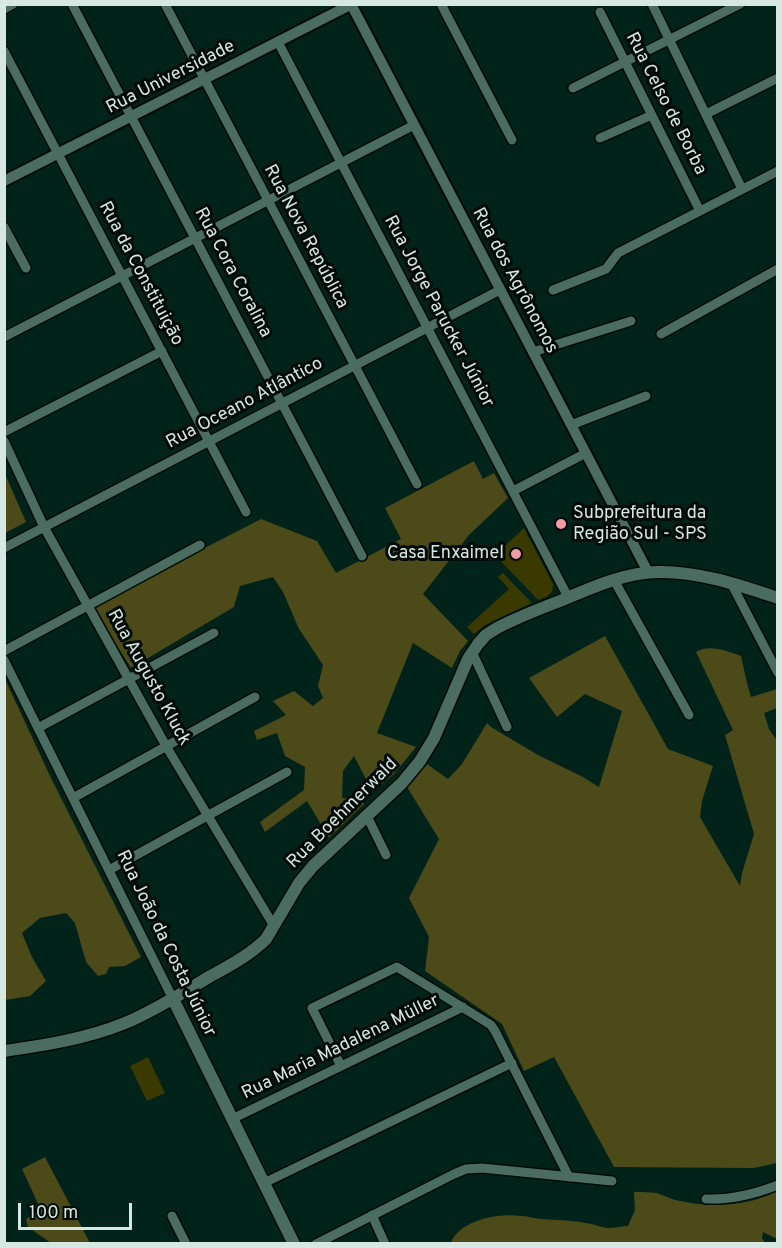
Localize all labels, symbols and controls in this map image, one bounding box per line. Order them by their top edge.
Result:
street label: Rua Celso de Borba [620,29,710,179]
street label: Rua Universidade [103,36,239,120]
street label: Rua Nova República [258,161,352,313]
street label: Rua da Constituição [93,198,187,350]
street label: Rua Cora Coralina [189,204,275,342]
street label: Rua dos Agrônomos [466,204,562,358]
street label: Rua Jorge Parucker Júnior [378,212,498,412]
street label: Rua Oceano Atlântico [163,354,327,454]
place label: Subprefeitura da Região Sul - SPS [573,503,707,546]
marker: Subprefeitura da Região Sul - SPS [554,517,568,531]
place label: Casa Enxaimel [387,543,504,565]
marker: Casa Enxaimel [509,547,523,561]
street label: Rua Augusto Kluck [102,606,194,750]
street label: Rua Boehmerwald [283,754,403,874]
street label: Rua João da Costa Júnior [110,847,220,1041]
street label: Rua Maria Madalena Müller [239,991,443,1105]
scale bar [21,1191,135,1229]
text: 100 m [29,1202,78,1225]

